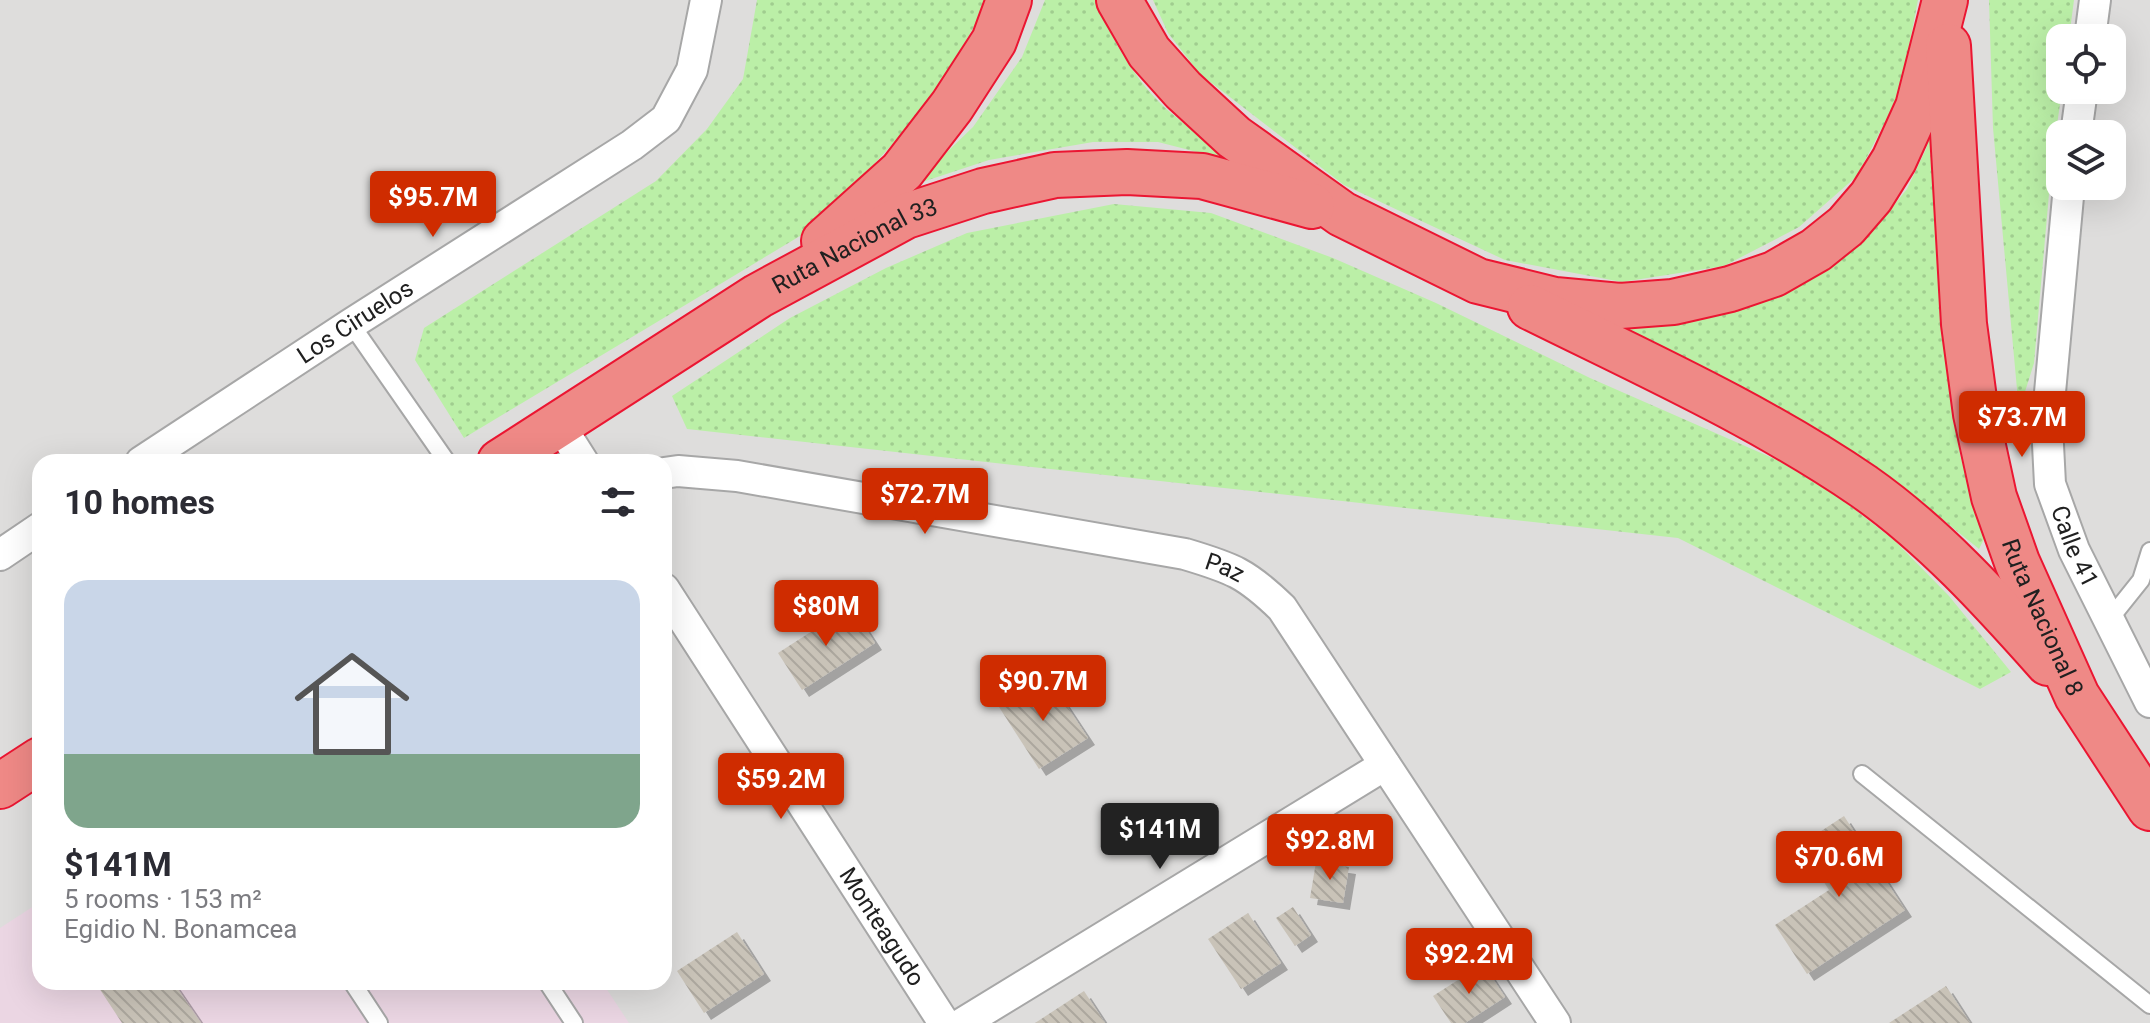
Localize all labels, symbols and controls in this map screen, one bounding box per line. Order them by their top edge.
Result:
map controls [2046,24,2126,200]
button: locate [2046,24,2126,104]
button: layers [2046,120,2126,200]
pin: $95.7M [368,171,498,239]
text: $95.7M [388,182,478,212]
street label: Ruta Nacional 33 [767,193,941,300]
street label: Los Ciruelos [292,274,418,369]
pin: $73.7M [1957,391,2087,459]
text: $73.7M [1977,402,2067,432]
pin: $72.7M [860,468,990,536]
text: $72.7M [880,479,970,509]
icon: filters [596,480,640,524]
text: 10 homes [64,482,215,522]
street label: Calle 41 [2045,502,2104,592]
street label: Ruta Nacional 8 [1996,535,2089,700]
street label: Paz [1202,547,1249,588]
pin: $80M [779,580,873,648]
text: $80M [792,591,860,621]
icon: home [280,632,424,776]
pin: $90.7M [978,655,1108,723]
text: $90.7M [998,666,1088,696]
pin: $59.2M [716,753,846,821]
text: $59.2M [736,764,826,794]
pin: $141M [1104,803,1216,871]
text: $141M [1119,814,1201,844]
pin: $92.8M [1265,814,1395,882]
text: $92.8M [1285,825,1375,855]
pin: $70.6M [1774,831,1904,899]
text: $70.6M [1794,842,1884,872]
text: $141M [64,844,172,884]
street label: Monteagudo [833,862,930,991]
text: 5 rooms · 153 m² [64,884,262,914]
text: Egidio N. Bonamcea [64,914,297,944]
pin: $92.2M [1404,928,1534,996]
text: $92.2M [1424,939,1514,969]

